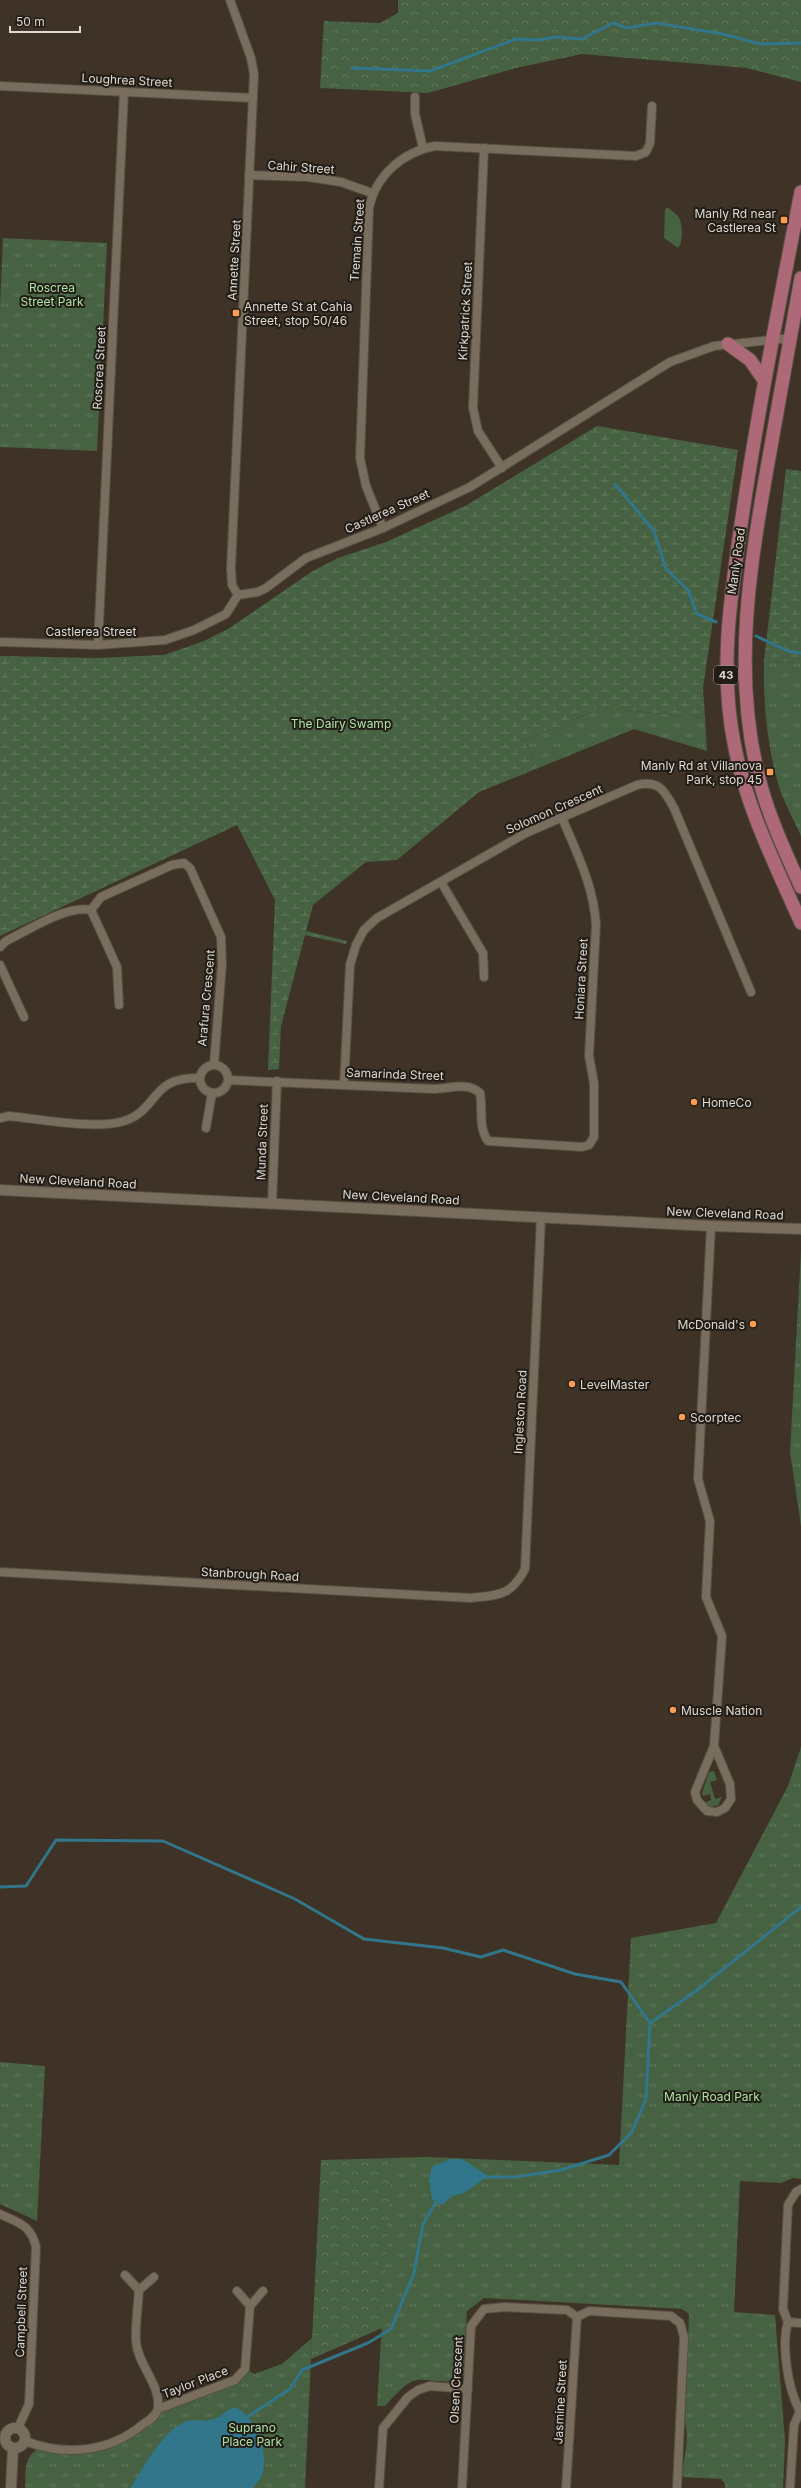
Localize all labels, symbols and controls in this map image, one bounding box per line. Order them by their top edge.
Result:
scale bar [10,8,80,34]
text: 50 m [16,14,45,29]
street label: Loughrea Street [81,70,173,90]
street label: Cahir Street [267,157,335,177]
street label: Tremain Street [347,198,367,282]
place label: Manly Rd near Castlerea St [695,206,776,235]
marker: Manly Rd near Castlerea St [779,215,789,225]
street label: Annette Street [224,219,244,301]
street label: Kirkpatrick Street [455,261,475,361]
park label: Roscrea Street Park [21,280,84,309]
place label: Annette St at Cahia Street, stop 50/46 [244,299,353,328]
marker: Annette St at Cahia Street, stop 50/46 [231,308,241,318]
street label: Roscrea Street [89,326,109,410]
street label: Castlerea Street [342,486,432,536]
street label: Manly Road [724,527,748,595]
street label: Castlerea Street [45,624,137,639]
road number: 43 [714,666,738,684]
park label: The Dairy Swamp [291,716,391,731]
place label: Manly Rd at Villanova Park, stop 45 [641,758,762,787]
marker: Manly Rd at Villanova Park, stop 45 [765,767,775,777]
street label: Solomon Crescent [503,781,605,837]
street label: Honiara Street [571,938,591,1020]
street label: Arafura Crescent [194,949,218,1047]
street label: Samarinda Street [346,1065,444,1083]
place label: HomeCo [702,1095,752,1110]
marker: HomeCo [689,1097,699,1107]
street label: Munda Street [253,1104,271,1180]
street label: New Cleveland Road [19,1170,137,1192]
street label: New Cleveland Road [342,1186,460,1208]
street label: New Cleveland Road [666,1203,784,1223]
place label: McDonald's [677,1317,745,1332]
marker: McDonald's [748,1319,758,1329]
street label: Ingleston Road [510,1370,530,1454]
place label: LevelMaster [580,1377,650,1392]
marker: LevelMaster [567,1379,577,1389]
place label: Scorptec [690,1410,742,1425]
marker: Scorptec [677,1412,687,1422]
street label: Stanbrough Road [201,1564,299,1584]
place label: Muscle Nation [681,1703,762,1718]
marker: Muscle Nation [668,1705,678,1715]
park label: Manly Road Park [664,2089,760,2104]
street label: Campbell Street [12,2266,30,2358]
street label: Olsen Crescent [446,2336,466,2424]
street label: Jasmine Street [550,2359,570,2445]
street label: Taylor Place [160,2363,230,2401]
park label: Suprano Place Park [222,2420,283,2449]

